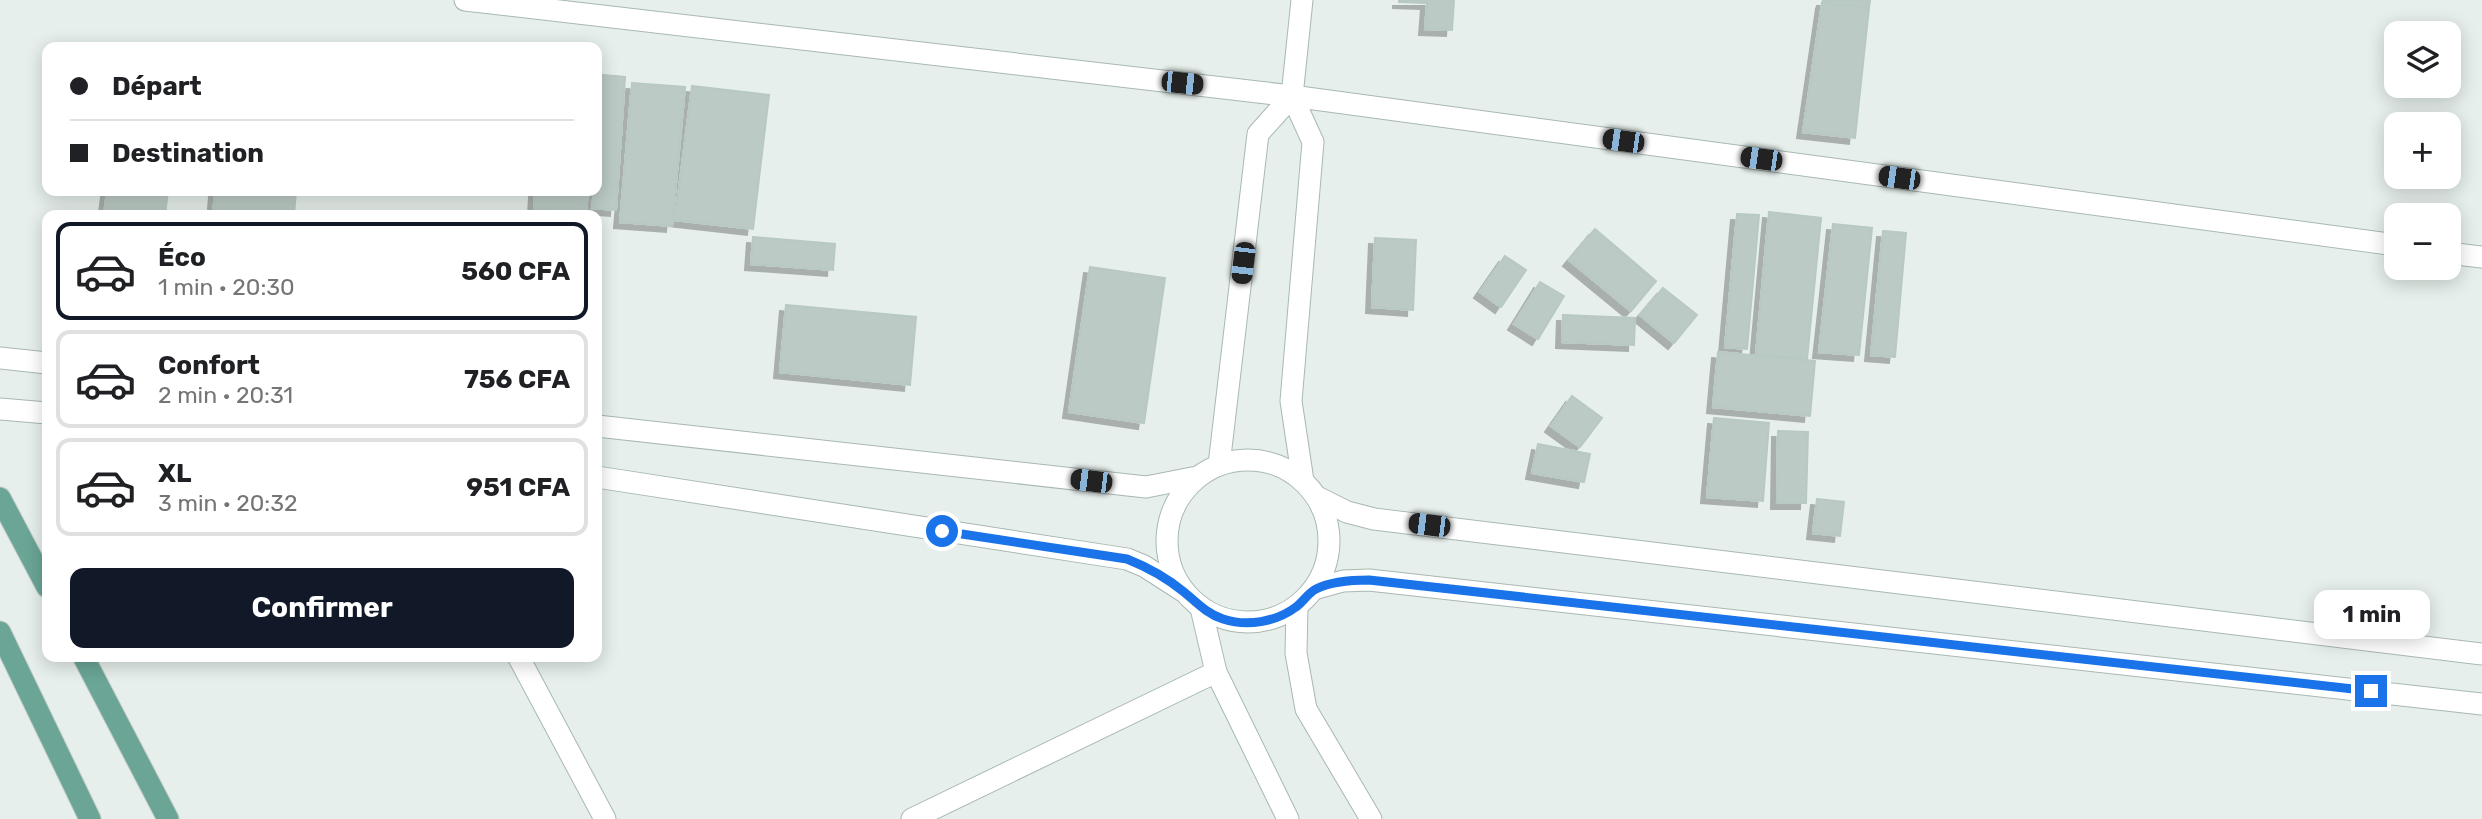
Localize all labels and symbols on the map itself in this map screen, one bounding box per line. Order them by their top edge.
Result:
car [1161,70,1204,96]
car [1601,128,1646,154]
car [1739,146,1784,172]
car [1877,165,1922,191]
car [1231,241,1256,285]
car [1069,468,1114,494]
car [1407,512,1452,538]
route start [926,515,958,547]
callout: 1 min [2313,590,2429,638]
route end [2355,675,2387,707]

